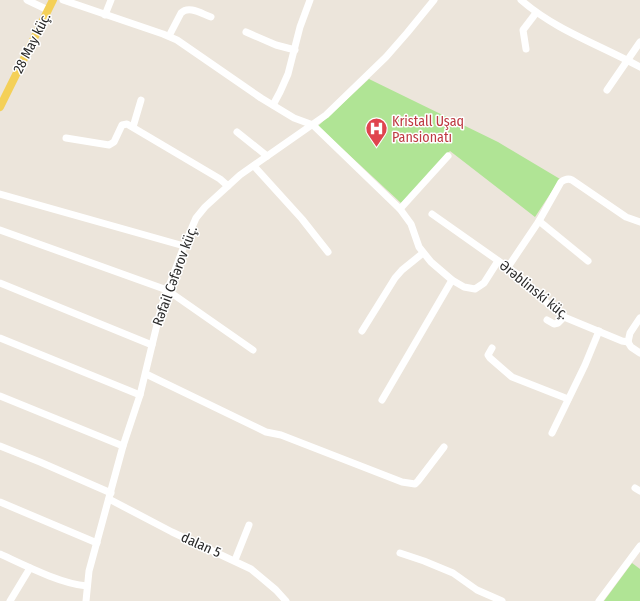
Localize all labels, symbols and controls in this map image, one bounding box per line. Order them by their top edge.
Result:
street label: 28 May küç. [10,10,54,76]
place label: Kristall Uşaq Pansionatı [392,113,464,146]
hospital icon: Kristall Uşaq Pansionatı [363,116,389,149]
street label: Rəfail Cəfərov küç. [149,224,201,328]
street label: Ərəblinski küç. [496,257,572,323]
street label: dalan 5 [178,529,224,561]

